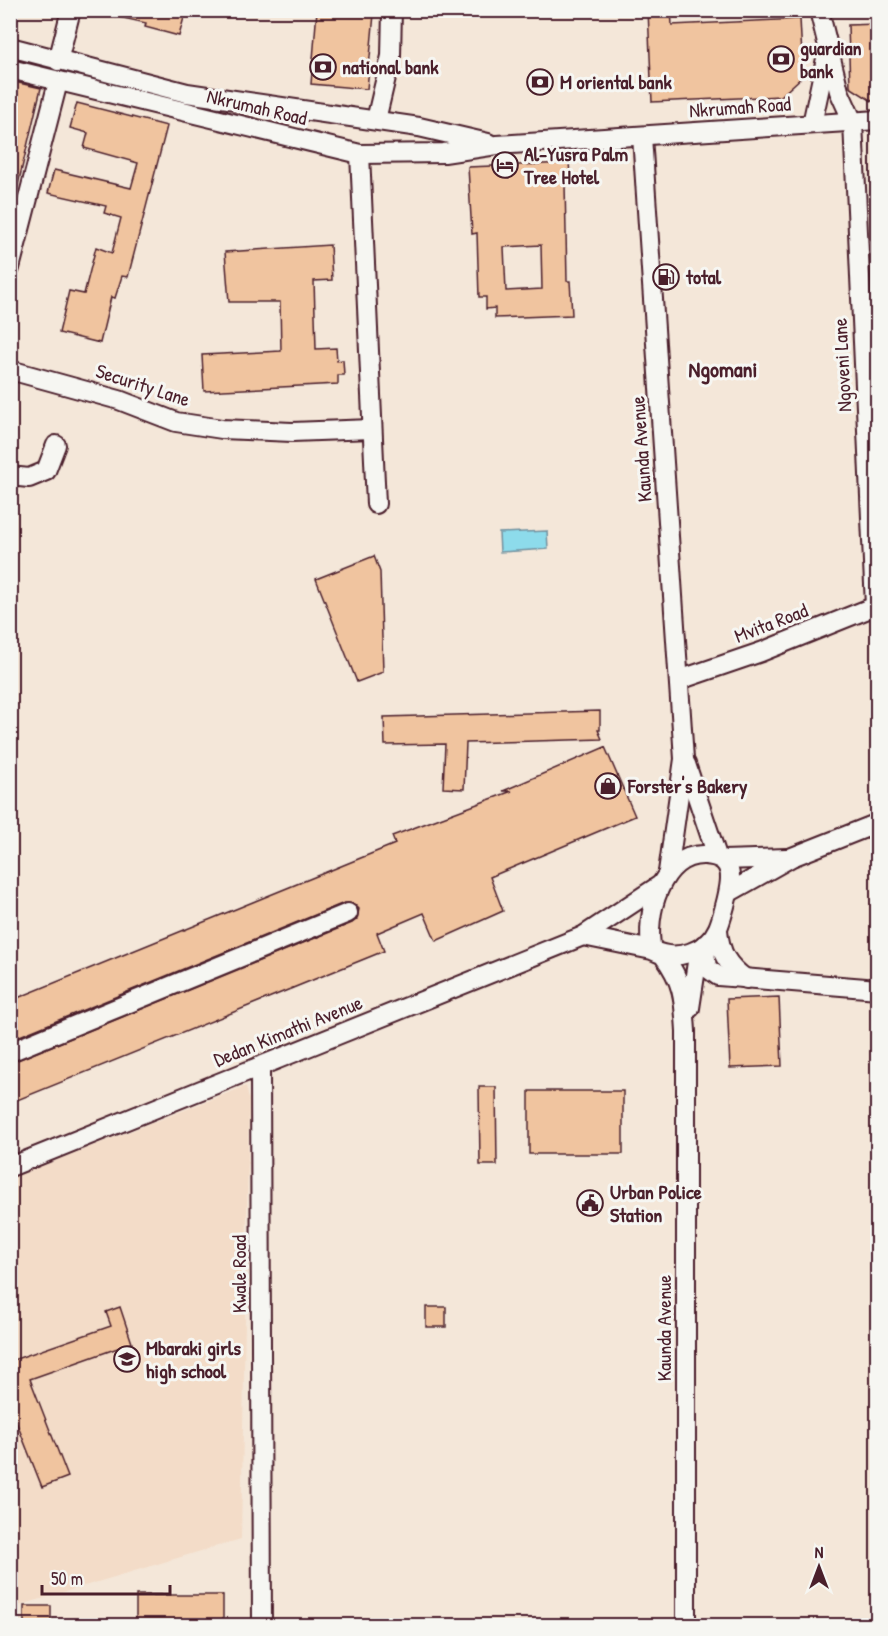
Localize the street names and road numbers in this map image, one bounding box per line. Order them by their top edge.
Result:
street label: Nkrumah Road [204,82,310,131]
street label: Nkrumah Road [688,89,792,124]
street label: Ngoveni Lane [826,317,857,413]
street label: Security Lane [93,357,194,412]
street label: Kaunda Avenue [623,395,658,503]
street label: Mvita Road [730,596,812,649]
street label: Dedan Kimathi Avenue [209,988,366,1073]
street label: Kwale Road [225,1235,252,1313]
street label: Kaunda Avenue [650,1275,677,1381]

